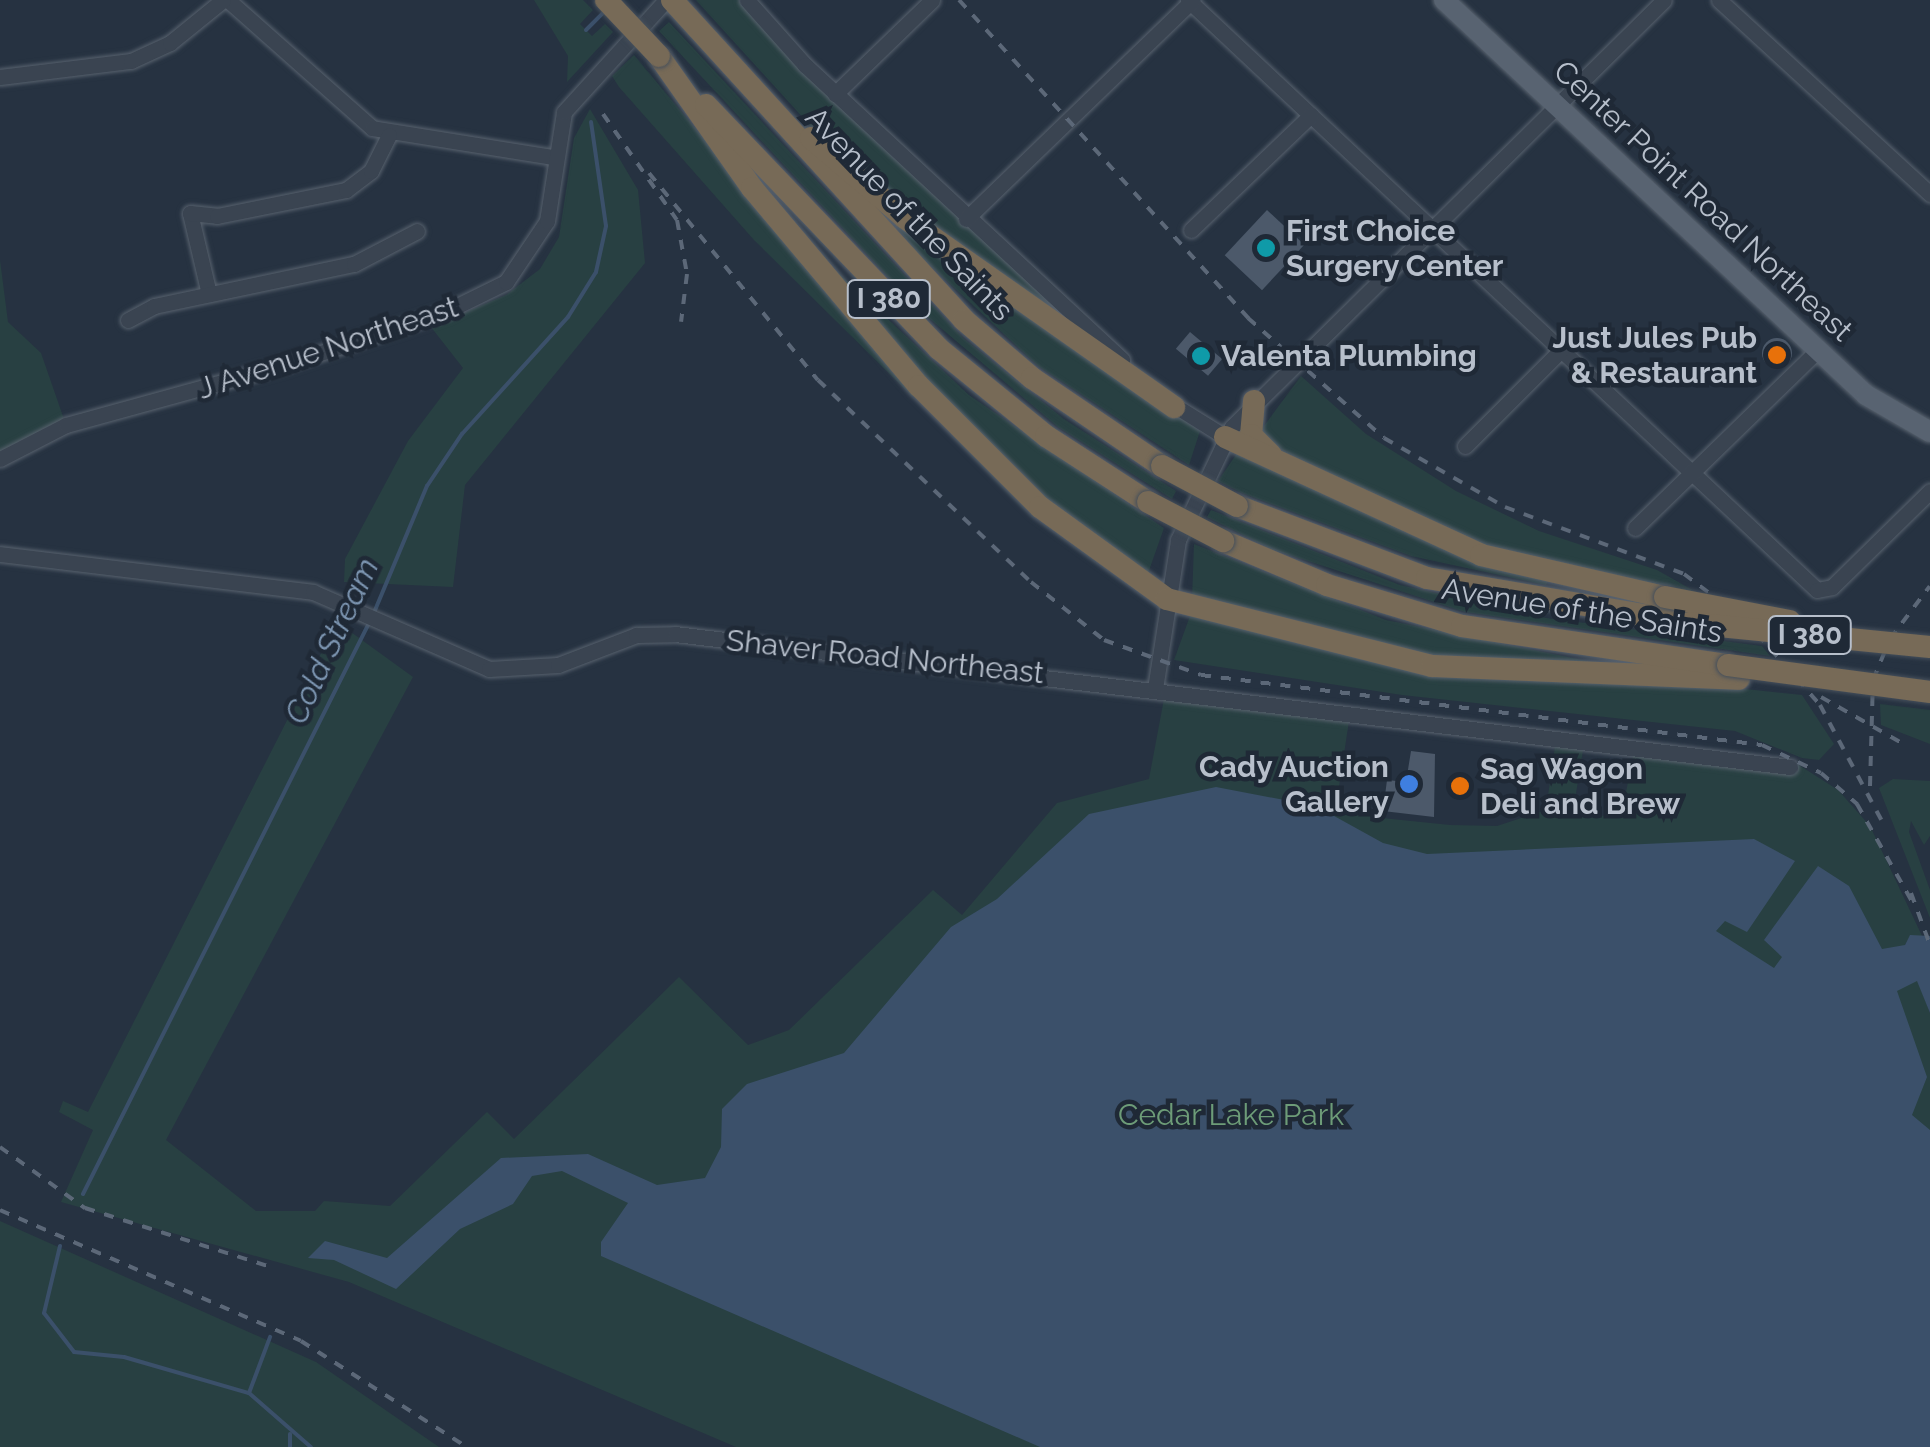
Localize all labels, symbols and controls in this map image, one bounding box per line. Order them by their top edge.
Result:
street label: Center Point Road Northeast [1546,53,1860,349]
street label: Avenue of the Saints [797,99,1021,329]
place label: First Choice Surgery Center [1286,213,1504,284]
marker: First Choice Surgery Center [1255,237,1277,259]
road number: I 380 [846,276,932,322]
street label: J Avenue Northeast [193,289,463,407]
place label: Just Jules Pub & Restaurant [1552,320,1757,390]
place label: Valenta Plumbing [1221,338,1477,374]
marker: Just Jules Pub & Restaurant [1766,344,1788,366]
marker: Valenta Plumbing [1190,345,1212,367]
water label: Cold Stream [277,552,387,730]
street label: Avenue of the Saints [1439,571,1725,651]
road number: I 380 [1768,612,1852,658]
street label: Shaver Road Northeast [724,622,1046,692]
place label: Cady Auction Gallery [1197,749,1389,820]
place label: Sag Wagon Deli and Brew [1480,751,1680,822]
marker: Cady Auction Gallery [1398,773,1420,795]
marker: Sag Wagon Deli and Brew [1449,775,1471,797]
park label: Cedar Lake Park [1118,1097,1344,1133]

